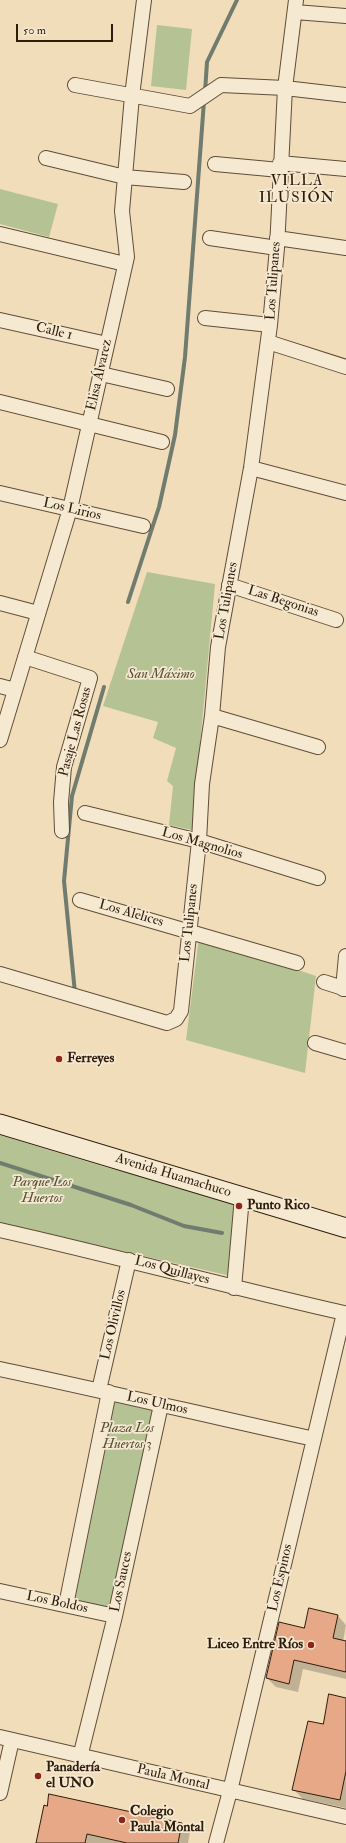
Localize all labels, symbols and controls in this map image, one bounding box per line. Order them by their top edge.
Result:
scale bar [18,16,115,42]
text: 50 m [23,23,46,38]
district label: VILLA ILUSIÓN [259,173,335,208]
street label: Los Tulipanes [263,241,285,321]
street label: Calle 1 [34,320,74,344]
street label: Elisa Álvarez [84,338,116,412]
street label: Los Lirios [41,495,103,525]
street label: Los Tulipanes [212,561,242,641]
street label: Las Begonias [245,583,321,621]
park label: San Máximo [127,667,195,683]
street label: Pasaje Las Rosas [56,685,96,779]
street label: Los Magnolios [160,824,244,864]
street label: Los Tulipanes [178,883,202,963]
street label: Los Alelices [97,897,165,931]
place label: Ferreyes [67,1051,114,1067]
marker: Ferreyes [54,1054,64,1064]
street label: Avenida Huamachuco [113,1150,233,1202]
park label: Parque Los Huertos [12,1175,72,1208]
place label: Punto Rico [247,1198,310,1214]
marker: Punto Rico [234,1201,244,1211]
street label: Los Quillayes [133,1253,211,1289]
street label: Los Olivillos [98,1288,130,1362]
street label: Los Ulmos [125,1389,189,1419]
park label: Plaza Los Huertos 3 [100,1421,154,1454]
street label: Los Espinos [265,1542,297,1614]
street label: Los Sauces [107,1550,137,1614]
street label: Los Boldos [25,1588,89,1618]
place label: Liceo Entre Ríos [207,1637,303,1653]
marker: Liceo Entre Ríos [306,1640,316,1650]
place label: Panadería el UNO [46,1760,100,1792]
street label: Paula Montal [135,1761,211,1795]
marker: Panadería el UNO [33,1771,43,1781]
place label: Colegio Paula Montal [130,1804,204,1836]
marker: Colegio Paula Montal [117,1815,127,1825]

